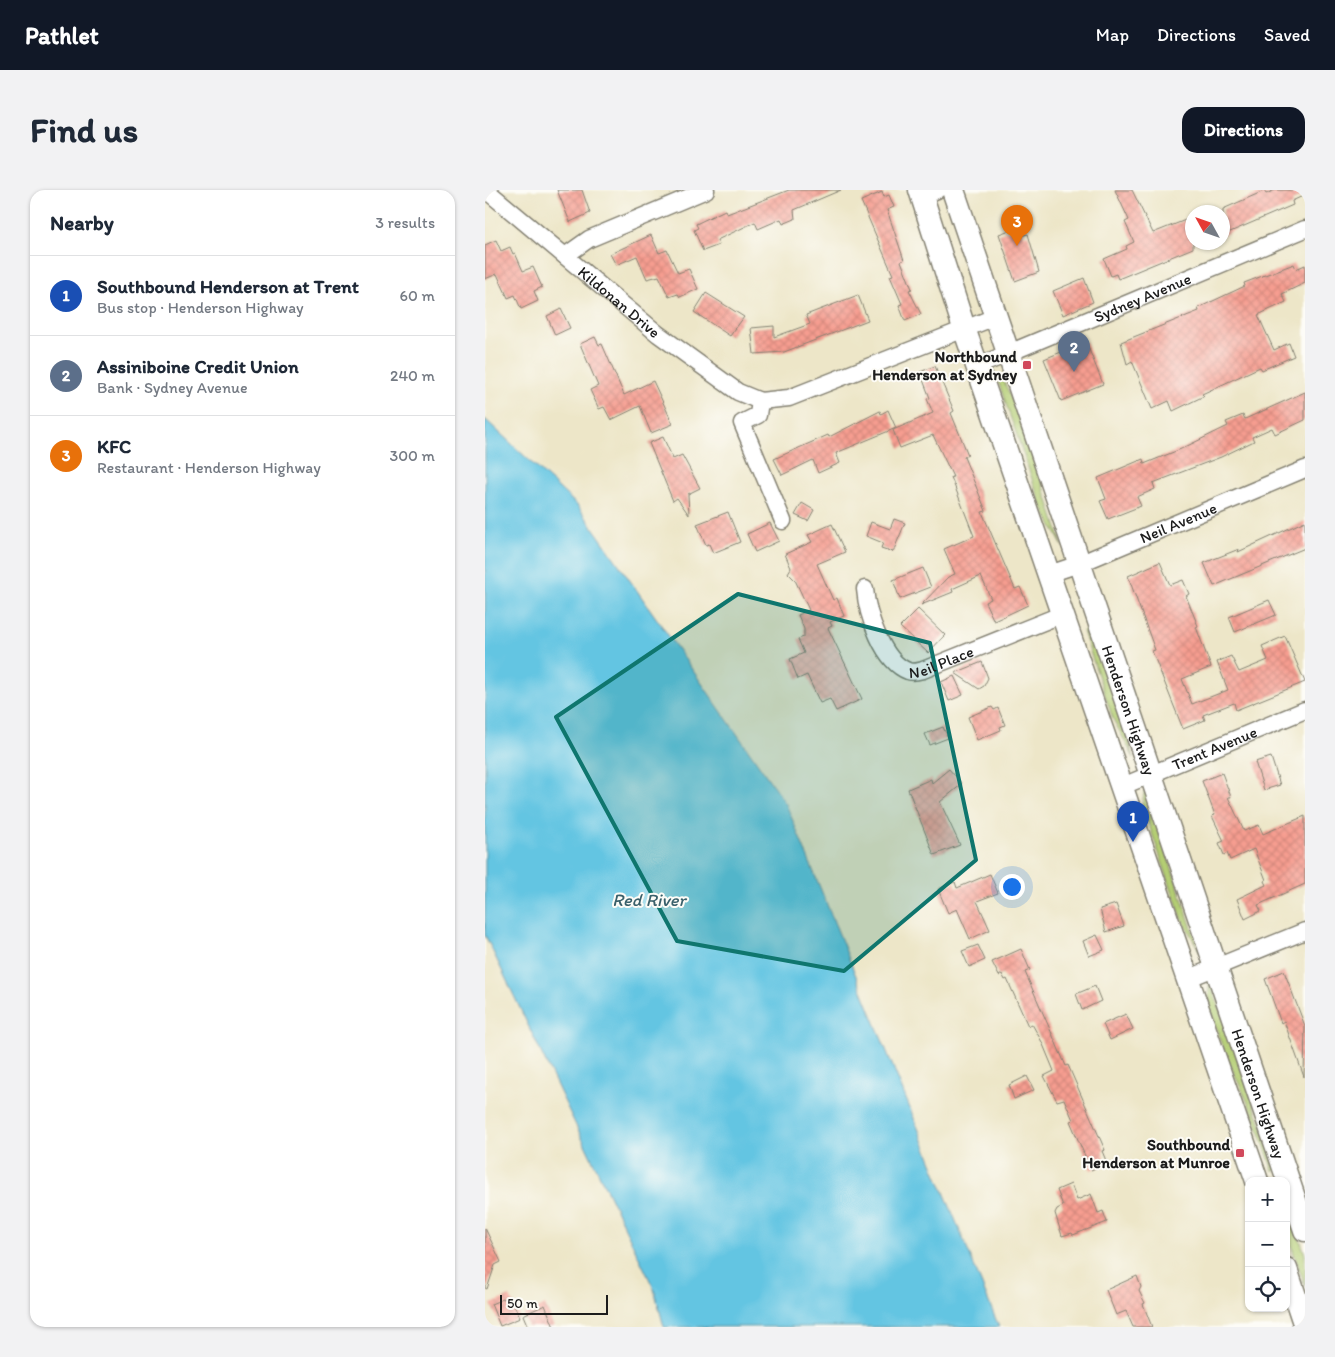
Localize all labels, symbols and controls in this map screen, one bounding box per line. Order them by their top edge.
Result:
text: Pathlet [25,21,99,50]
text: Map [1096,24,1129,46]
text: Directions [1157,24,1236,46]
text: Saved [1264,24,1310,46]
button: Directions [1182,107,1305,153]
text: Find us [30,109,138,151]
pin: 3 [1001,205,1033,246]
north arrow [1185,205,1230,250]
text: Nearby [50,210,114,235]
text: 3 results [375,213,435,232]
street label: Kildonan Drive [574,262,664,342]
street label: Sydney Avenue [1091,268,1194,326]
text: Southbound Henderson at Trent [97,275,359,298]
text: 1 [62,286,70,305]
text: 60 m [400,286,435,305]
text: Bus stop · Henderson Highway [97,298,304,317]
pin: 2 [1058,331,1090,372]
place label: Northbound Henderson at Sydney [872,347,1017,385]
text: Assiniboine Credit Union [97,355,299,378]
marker: Northbound Henderson at Sydney [1021,359,1033,371]
text: 2 [62,366,70,385]
text: 240 m [390,366,435,385]
text: Bank · Sydney Avenue [97,378,248,397]
text: KFC [97,435,131,458]
text: 3 [62,446,70,465]
text: 300 m [390,446,435,465]
text: Restaurant · Henderson Highway [97,458,321,477]
street label: Neil Avenue [1137,498,1219,547]
street label: Neil Place [908,641,976,682]
street label: Henderson Highway [1098,643,1160,778]
street label: Trent Avenue [1169,722,1260,774]
pin: 1 [1117,801,1149,842]
your location [999,874,1025,900]
water label: Red River [612,889,687,911]
street label: Henderson Highway [1228,1026,1290,1162]
place label: Southbound Henderson at Munroe [1082,1135,1230,1172]
marker: Southbound Henderson at Munroe [1234,1147,1246,1159]
map controls [1245,1177,1290,1312]
button: + [1245,1177,1290,1222]
button: − [1245,1222,1290,1267]
button: locate [1245,1267,1290,1312]
scale bar [500,1292,607,1315]
text: 50 m [507,1295,538,1312]

